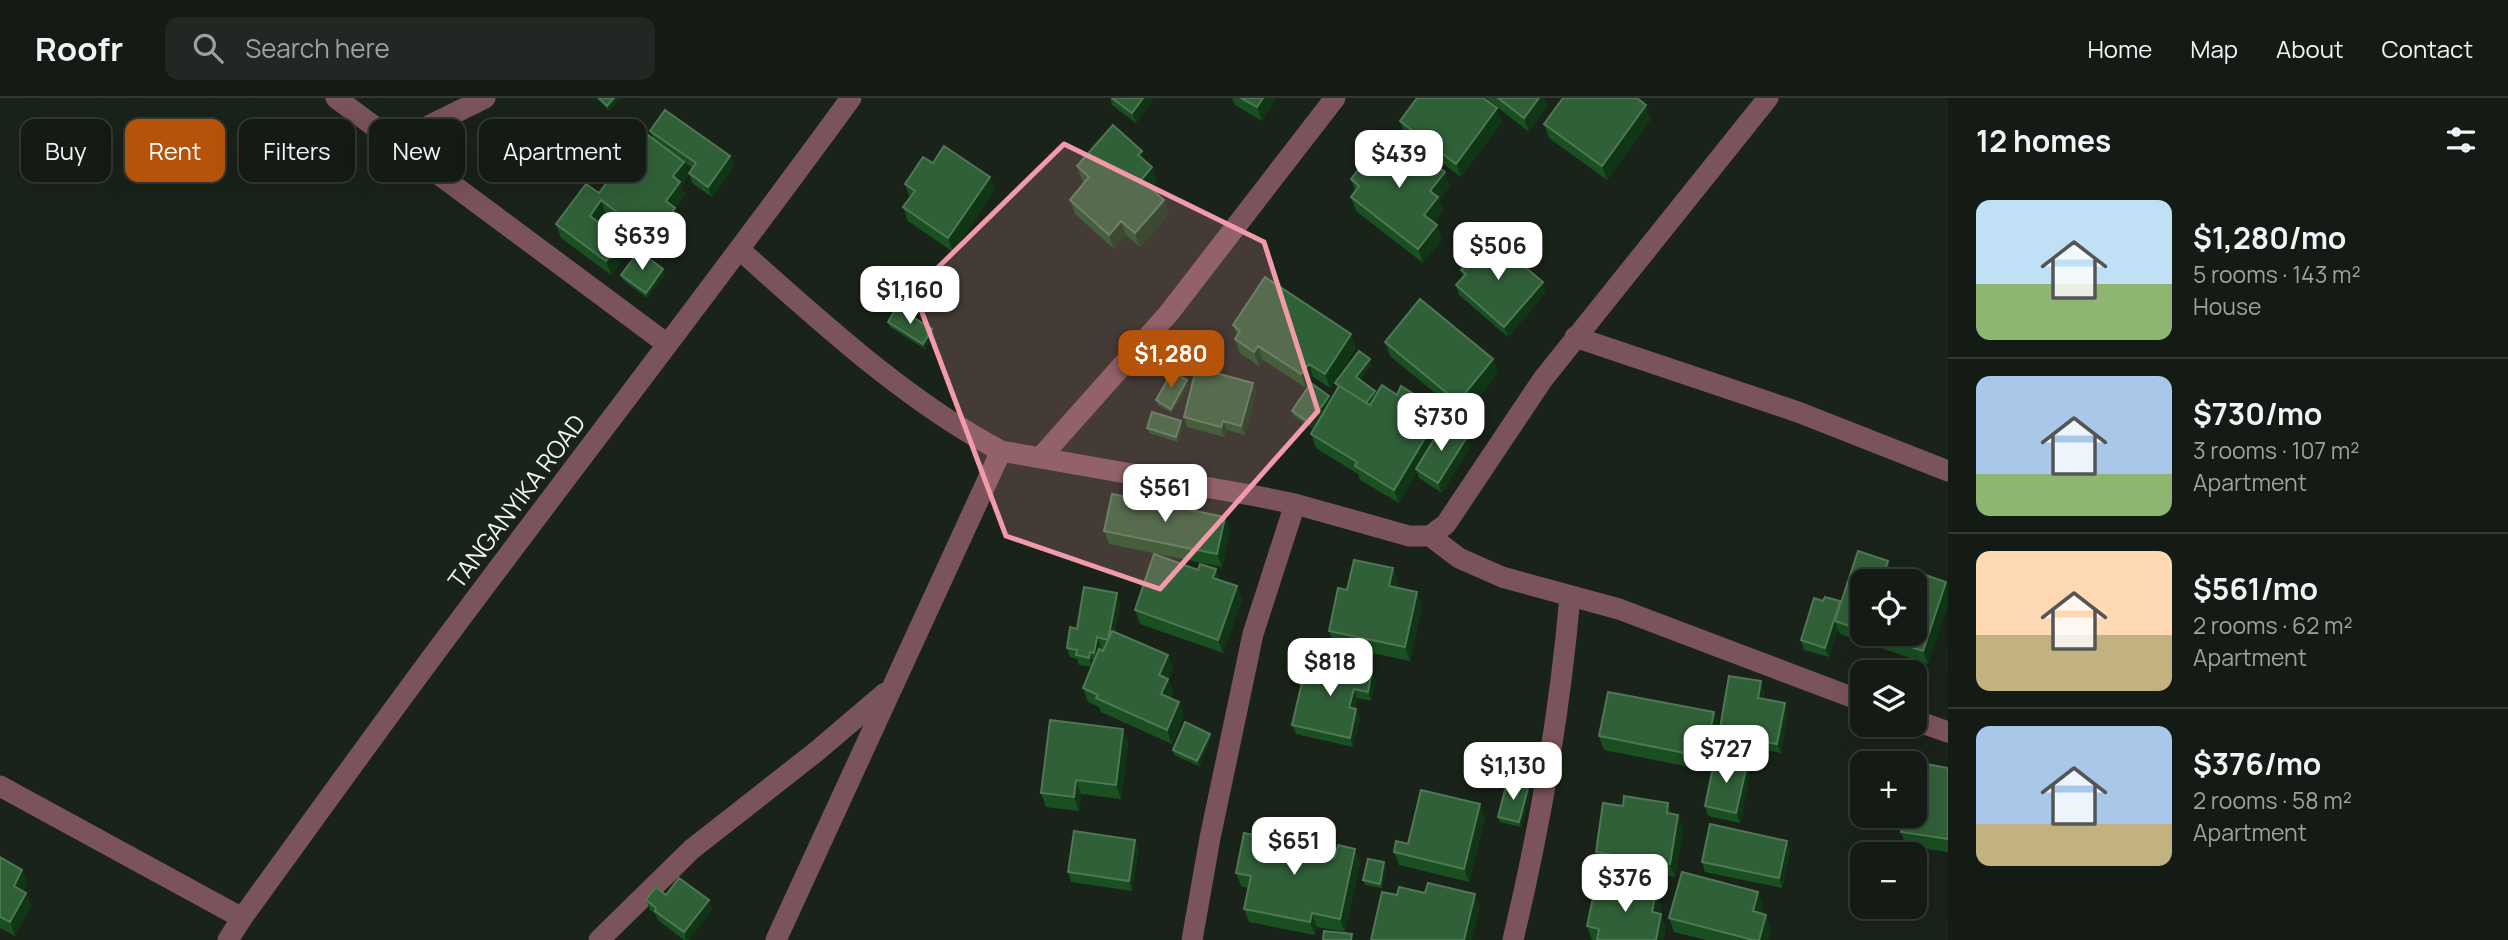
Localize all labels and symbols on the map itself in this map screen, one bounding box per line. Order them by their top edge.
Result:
pin: $439 [1358,130,1440,190]
pin: $639 [601,212,683,272]
pin: $506 [1457,222,1539,282]
pin: $1,160 [853,266,967,326]
pin: $1,280 [1114,330,1228,390]
pin: $730 [1400,394,1482,453]
street label: TANGANYIKA ROAD [440,407,592,595]
pin: $561 [1124,464,1206,524]
pin: $818 [1289,638,1371,698]
pin: $727 [1685,726,1767,785]
pin: $1,130 [1456,742,1570,802]
pin: $651 [1253,818,1335,877]
pin: $376 [1584,854,1666,914]

